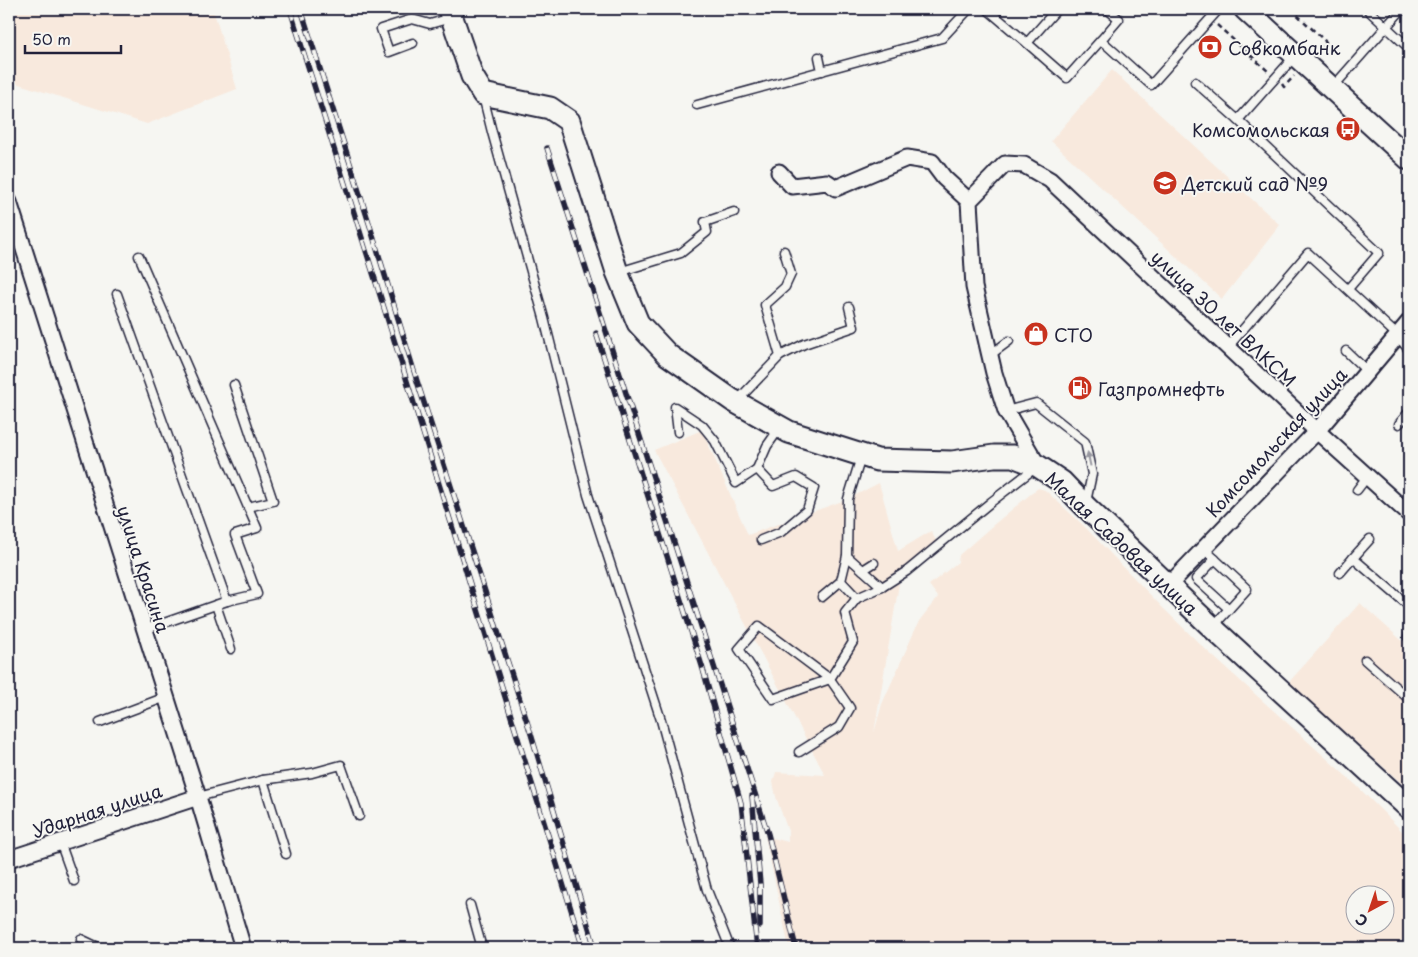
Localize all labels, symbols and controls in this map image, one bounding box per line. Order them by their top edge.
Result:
scale bar [25,22,121,54]
text: 50 m [32,27,71,50]
bank icon: Совкомбанк [1197,34,1223,60]
place label: Совкомбанк [1228,34,1341,61]
place label: Комсомольская [1192,116,1330,143]
bus stop icon: Комсомольская [1335,116,1361,142]
school or university icon: Детский сад №9 [1152,170,1178,196]
place label: Детский сад №9 [1181,170,1328,197]
street label: улица 30 лет ВЛКСМ [1145,243,1303,393]
shop icon: СТО [1023,321,1049,347]
place label: СТО [1054,321,1093,348]
street label: Комсомольская улица [1199,361,1353,523]
fuel station icon: Газпромнефть [1067,375,1093,401]
place label: Газпромнефть [1098,375,1225,402]
one-way arrow [1085,451,1093,466]
street label: Малая Садовая улица [1040,465,1205,622]
street label: улица Красина [111,502,178,637]
street label: Ударная улица [29,776,166,844]
north arrow [1346,884,1396,934]
text: С [1351,909,1372,932]

